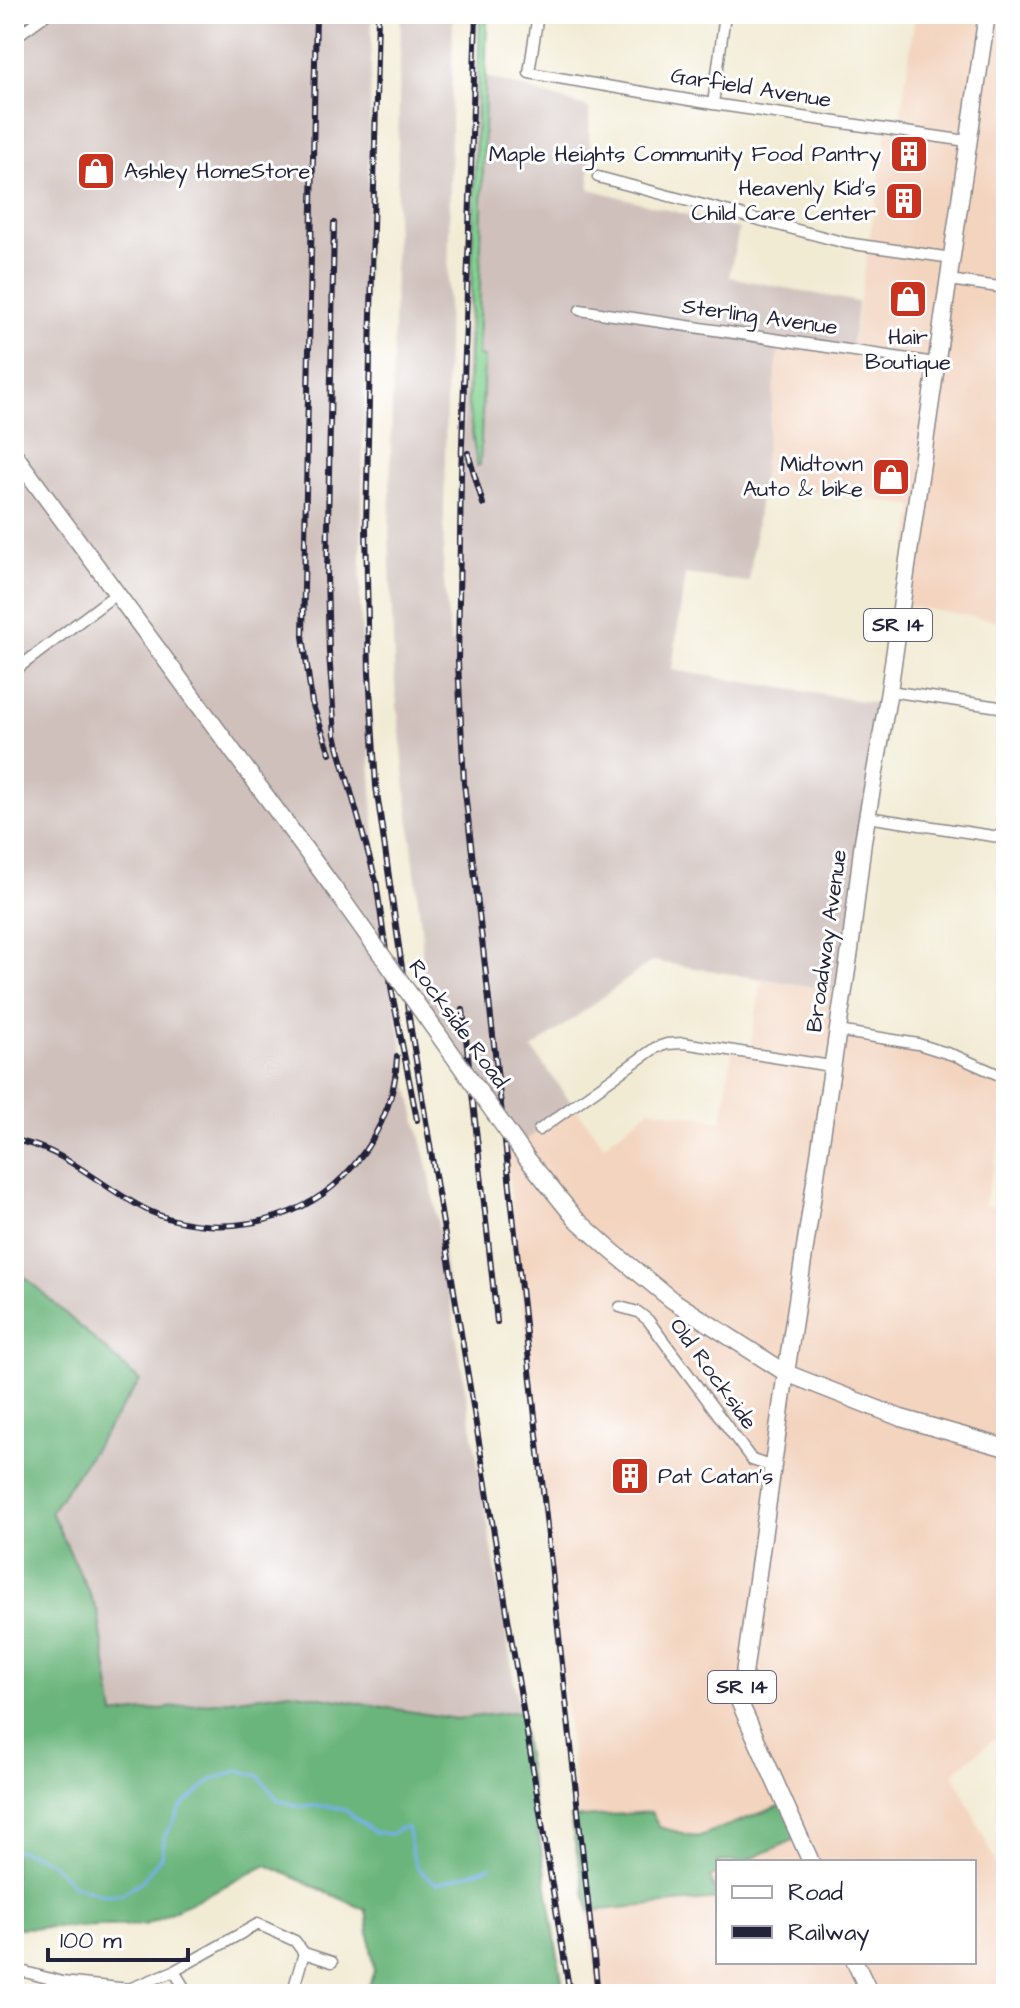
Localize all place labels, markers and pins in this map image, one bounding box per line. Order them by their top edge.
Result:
building icon: Maple Heights Community Food Pantry [888,133,930,175]
place label: Maple Heights Community Food Pantry [489,139,881,171]
shop icon: Ashley HomeStore [75,150,117,192]
place label: Ashley HomeStore [124,156,311,188]
place label: Heavenly Kid's Child Care Center [692,173,876,229]
building icon: Heavenly Kid's Child Care Center [883,180,925,222]
shop icon: Hair Boutique [887,278,929,320]
place label: Hair Boutique [865,322,951,378]
place label: Midtown Auto & bike [743,449,863,505]
shop icon: Midtown Auto & bike [870,456,912,498]
building icon: Pat Catan's [609,1455,651,1497]
place label: Pat Catan's [658,1461,773,1492]

